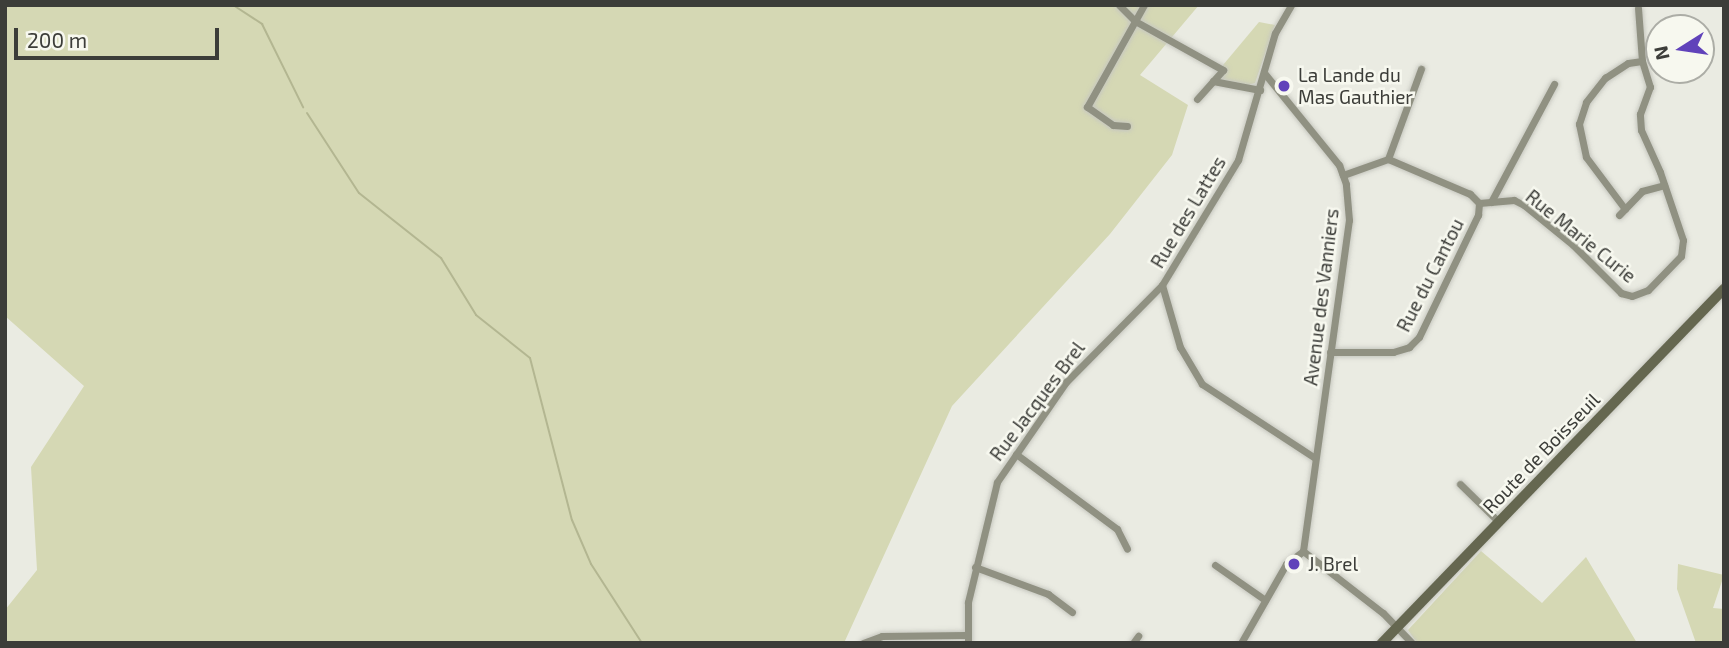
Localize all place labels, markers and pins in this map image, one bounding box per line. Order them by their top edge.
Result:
place label: La Lande du Mas Gauthier [1298,64,1413,108]
marker: La Lande du Mas Gauthier [1276,78,1292,94]
place label: J. Brel [1308,553,1358,575]
marker: J. Brel [1286,556,1302,572]

